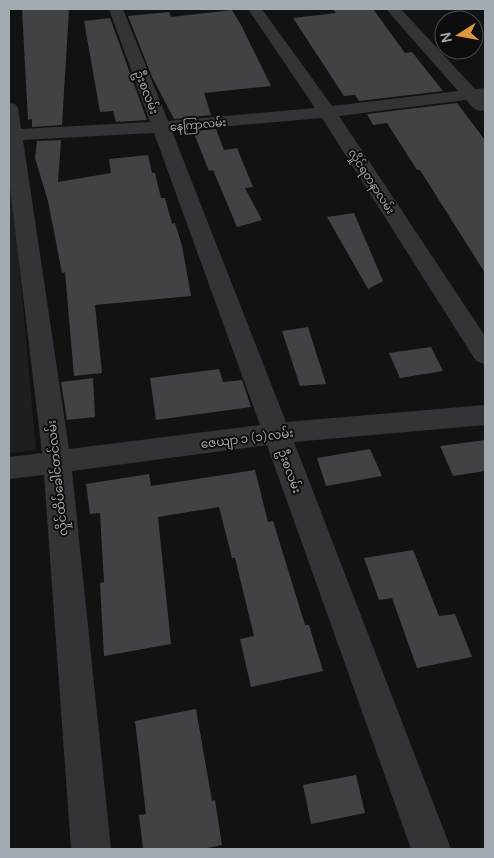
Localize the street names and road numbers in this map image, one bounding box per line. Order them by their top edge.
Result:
street label: ဦးစလမ်း [129,68,163,117]
street label: နေကြာလမ်း [169,114,227,136]
street label: လှိုင်ရတနာလမ်း [344,146,399,218]
street label: လှိုင်ထိပ်ခေါင်တင်လမ်း [42,419,74,537]
street label: ဇေယျာ ၁ (၁)လမ်း [200,424,295,454]
street label: ဦးစလမ်း [272,447,306,496]

